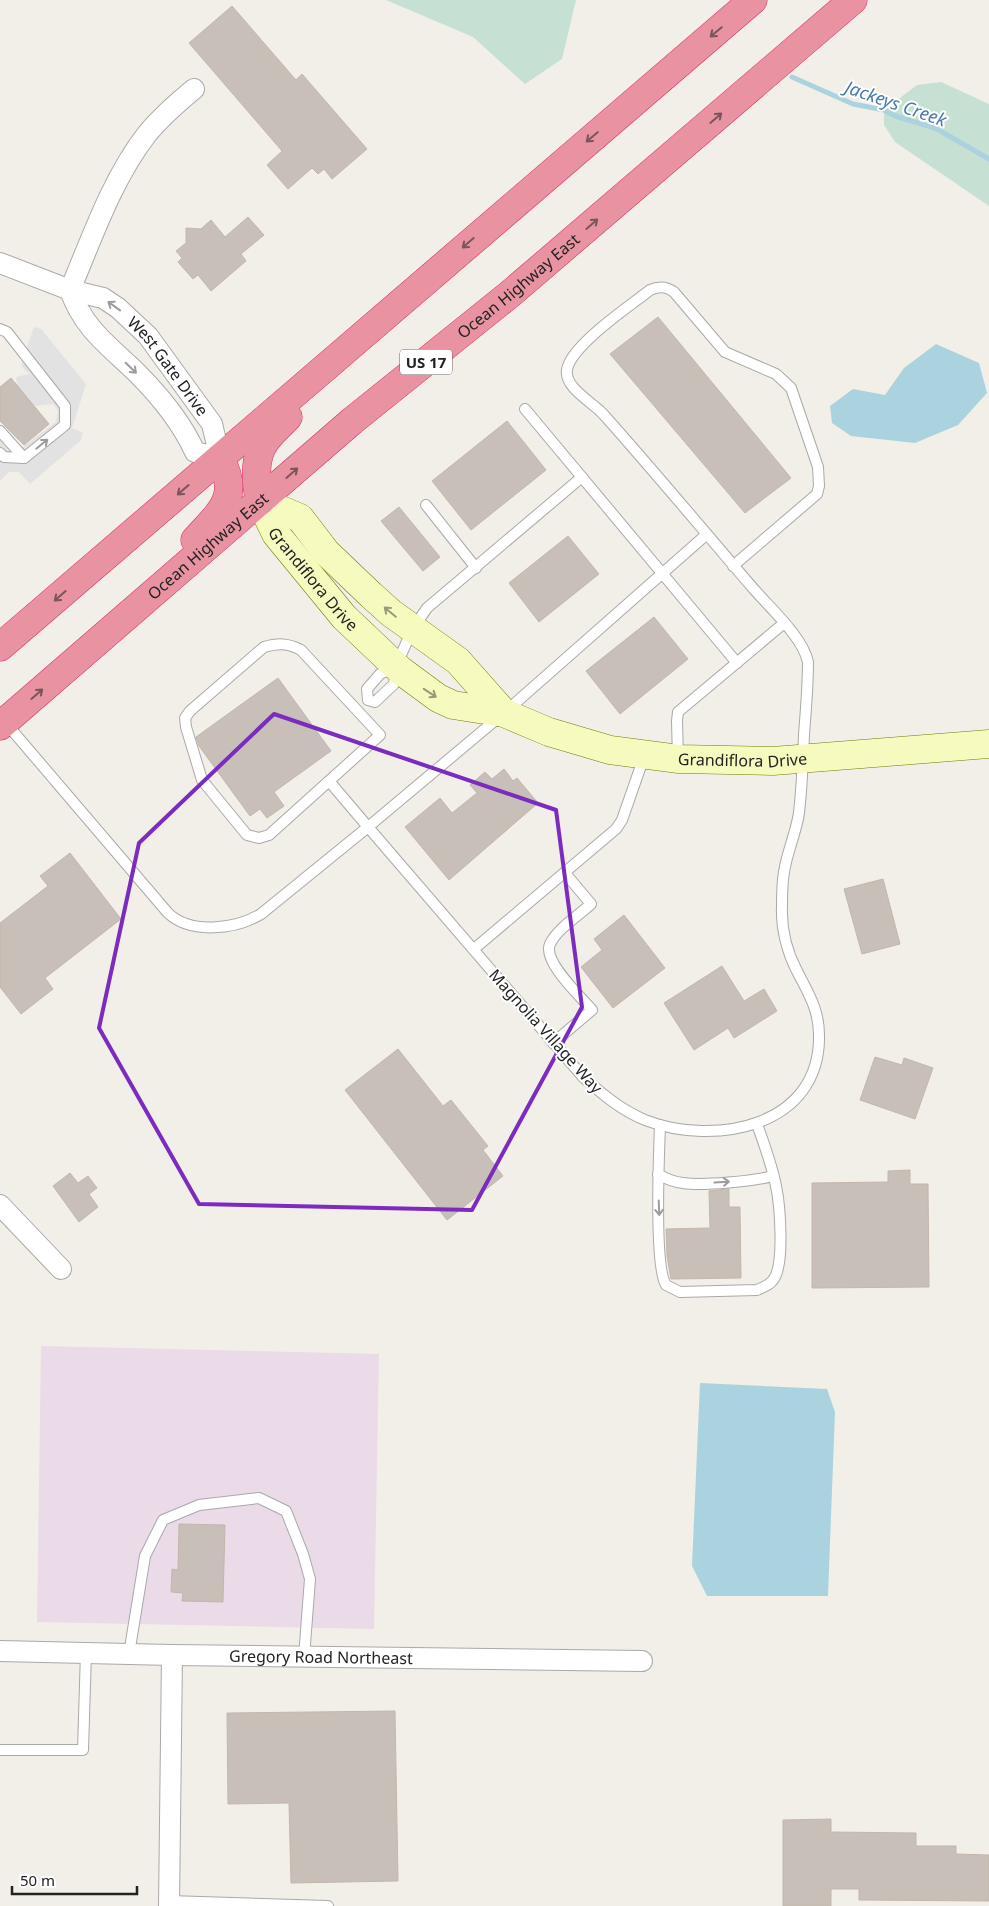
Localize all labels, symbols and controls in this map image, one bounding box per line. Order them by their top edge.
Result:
one-way arrow [709,26,722,37]
water label: Jackeys Creek [839,73,951,132]
one-way arrow [709,113,722,124]
one-way arrow [586,131,599,142]
one-way arrow [585,219,598,230]
street label: Ocean Highway East [452,228,584,343]
one-way arrow [462,237,475,248]
one-way arrow [107,301,121,311]
street label: West Gate Drive [123,311,213,420]
road number: US 17 [400,350,452,374]
one-way arrow [125,362,138,374]
one-way arrow [35,438,48,449]
one-way arrow [286,468,299,479]
one-way arrow [176,484,189,495]
street label: Ocean Highway East [143,487,273,604]
street label: Grandiflora Drive [263,524,363,636]
one-way arrow [53,590,66,601]
one-way arrow [384,607,397,618]
one-way arrow [423,688,437,698]
one-way arrow [30,689,43,700]
street label: Grandiflora Drive [678,747,808,772]
street label: Magnolia Village Way [484,964,608,1098]
one-way arrow [714,1177,730,1186]
one-way arrow [654,1200,664,1216]
street label: Gregory Road Northeast [229,1645,413,1669]
scale bar [12,1864,138,1896]
text: 50 m [20,1870,55,1890]

